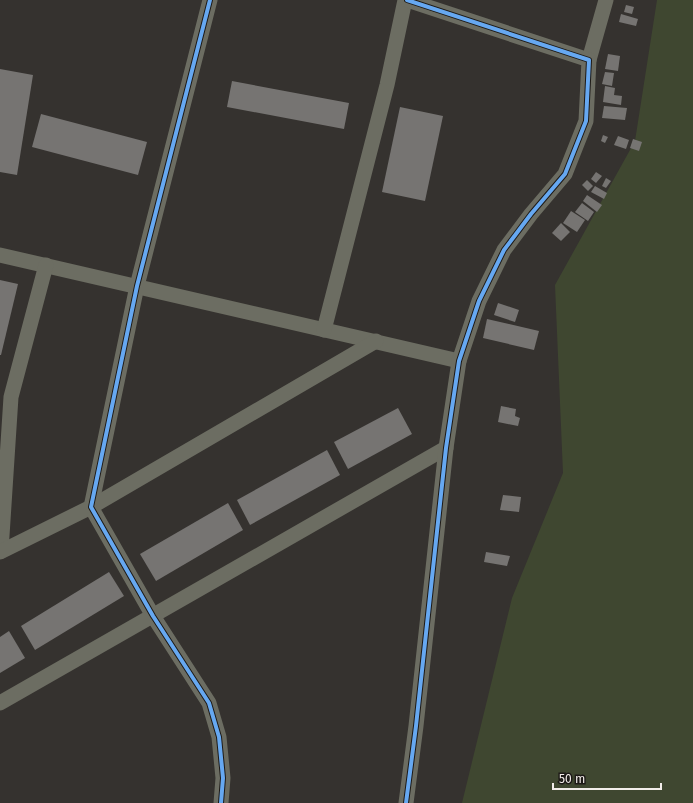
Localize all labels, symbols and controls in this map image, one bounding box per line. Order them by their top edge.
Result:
scale bar [553,765,661,791]
text: 50 m [559,772,585,786]

